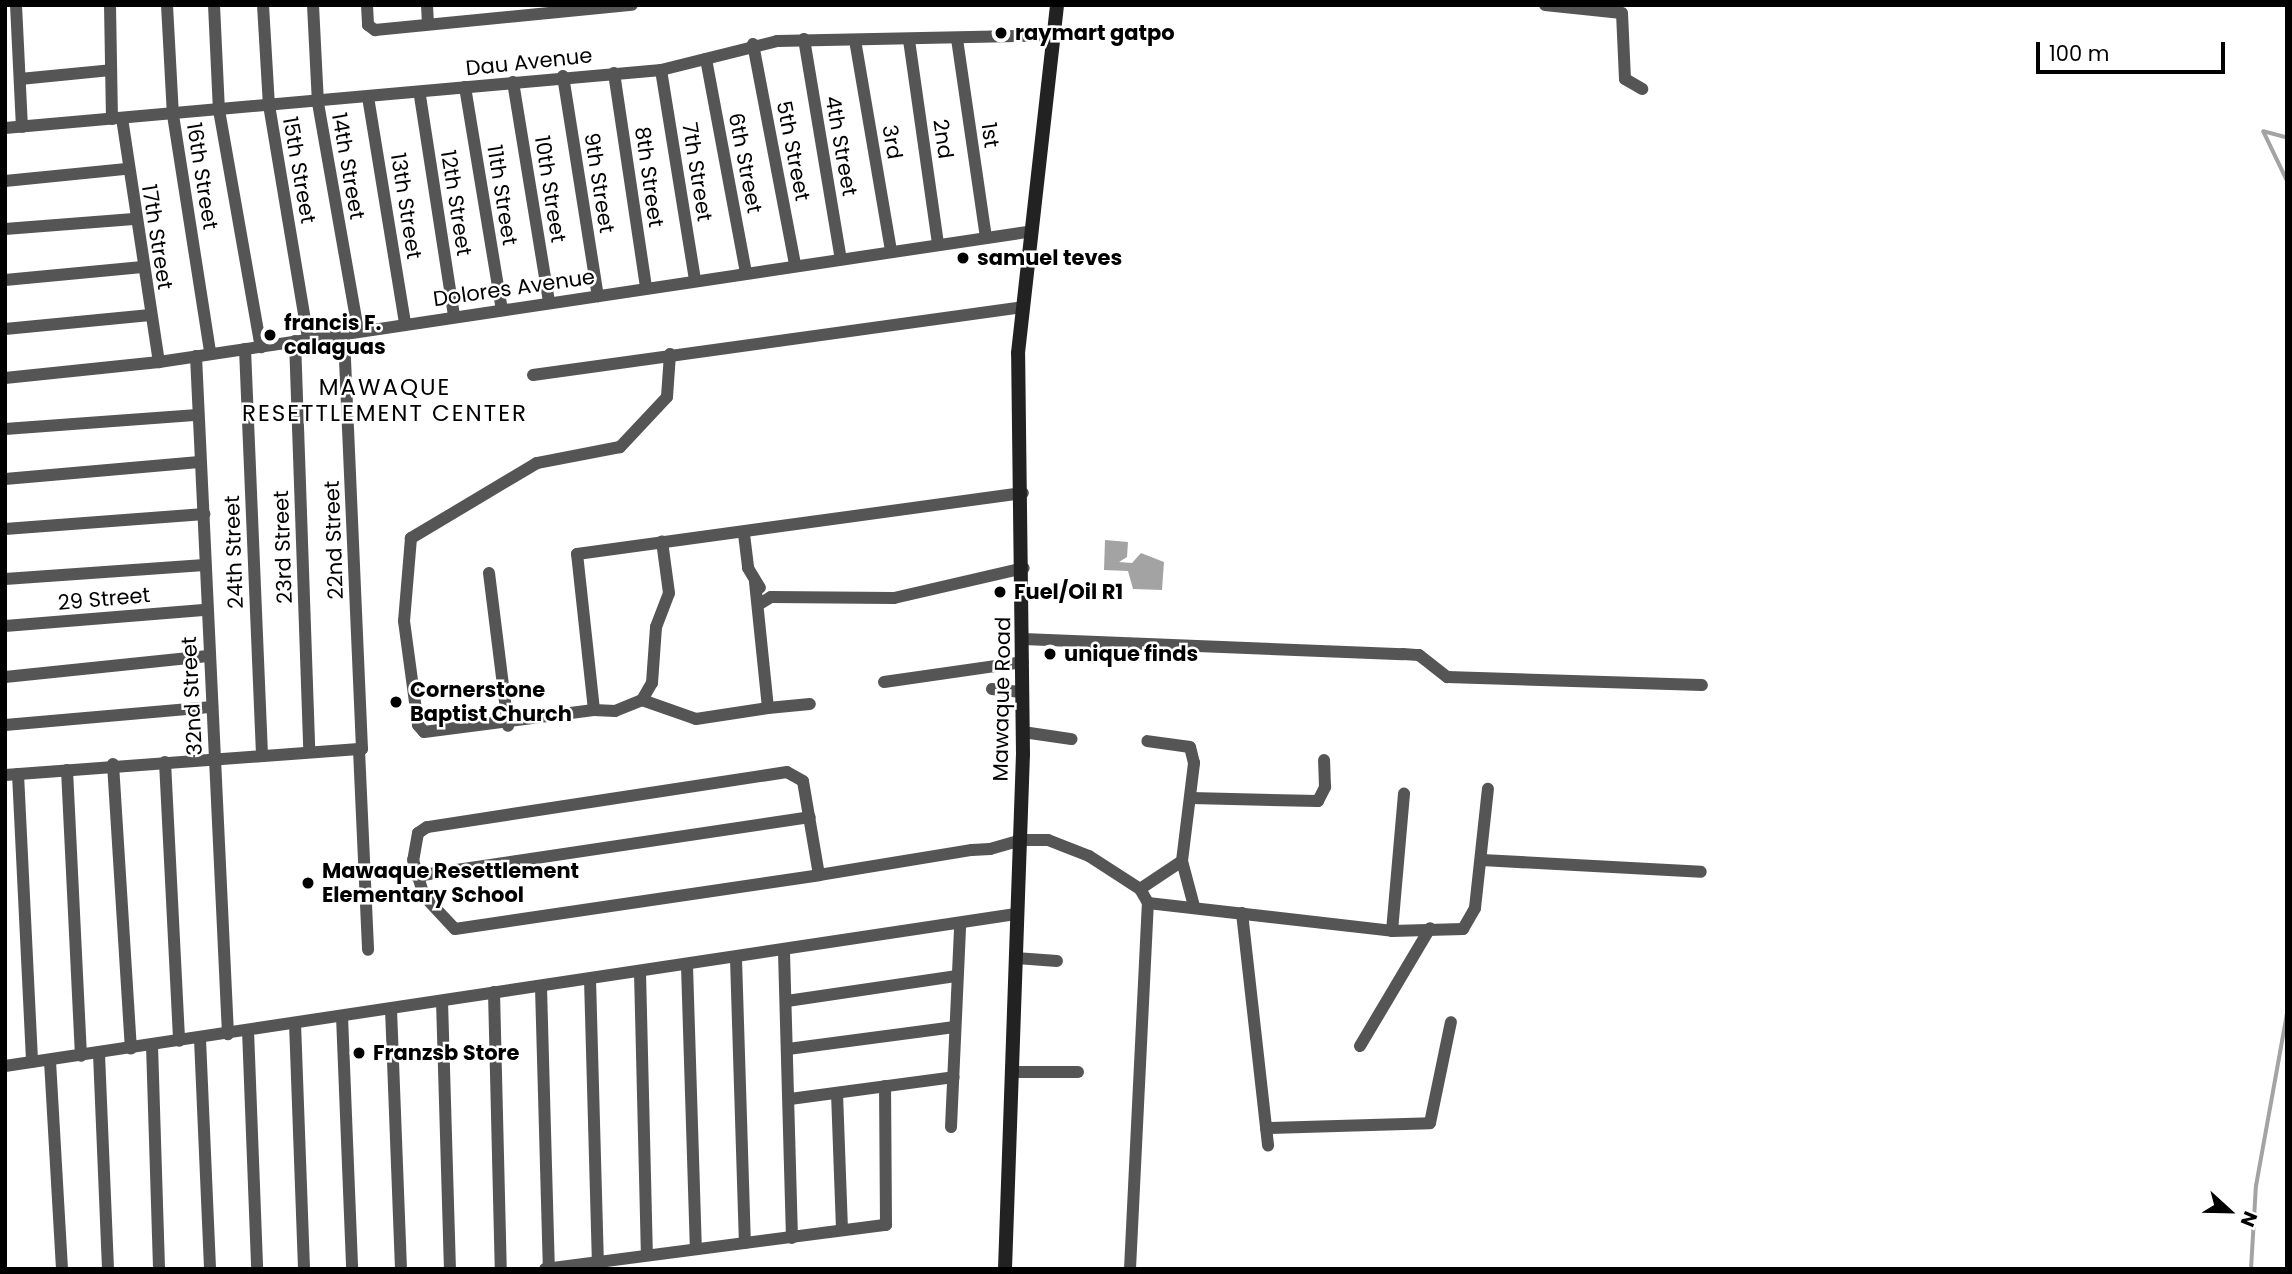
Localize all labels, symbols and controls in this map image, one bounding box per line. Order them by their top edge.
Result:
place label: raymart gatpo [1015,20,1175,46]
marker: raymart gatpo [993,25,1009,41]
scale bar [2040,28,2229,72]
text: 100 m [2049,39,2109,68]
street label: Dau Avenue [465,43,593,81]
street label: 4th Street [820,94,862,198]
street label: 5th Street [771,99,815,203]
street label: 14th Street [326,111,370,221]
street label: 6th Street [723,111,767,215]
street label: 15th Street [277,115,321,225]
street label: 2nd [928,118,958,160]
street label: 16th Street [181,121,223,231]
street label: 7th Street [677,121,717,223]
street label: 1st [976,121,1004,149]
street label: 3rd [877,123,907,161]
street label: 8th Street [629,125,669,229]
street label: 9th Street [579,131,619,235]
street label: 10th Street [529,134,571,244]
street label: 11th Street [482,143,522,247]
street label: 12th Street [435,148,477,258]
street label: 13th Street [385,151,427,261]
street label: 17th Street [136,183,178,291]
place label: samuel teves [977,245,1122,271]
marker: samuel teves [955,250,971,266]
street label: Dolores Avenue [431,264,597,312]
place label: francis F. calaguas [284,310,386,360]
marker: francis F. calaguas [262,327,278,343]
district label: MAWAQUE RESETTLEMENT CENTER [244,373,526,427]
street label: 22nd Street [319,480,349,600]
street label: 23rd Street [268,490,298,604]
street label: 24th Street [219,495,249,609]
place label: Fuel/Oil R1 [1014,579,1123,605]
street label: 29 Street [57,582,151,616]
marker: Fuel/Oil R1 [992,584,1008,600]
street label: Mawaque Road [988,617,1016,781]
street label: 32nd Street [176,636,208,756]
place label: unique finds [1064,641,1198,667]
marker: unique finds [1042,646,1058,662]
place label: Cornerstone Baptist Church [410,677,572,727]
marker: Cornerstone Baptist Church [388,694,404,710]
place label: Mawaque Resettlement Elementary School [322,858,579,908]
marker: Mawaque Resettlement Elementary School [300,875,316,891]
place label: Franzsb Store [373,1040,519,1066]
marker: Franzsb Store [351,1045,367,1061]
north arrow [2194,1176,2264,1246]
text: N [2234,1207,2264,1231]

